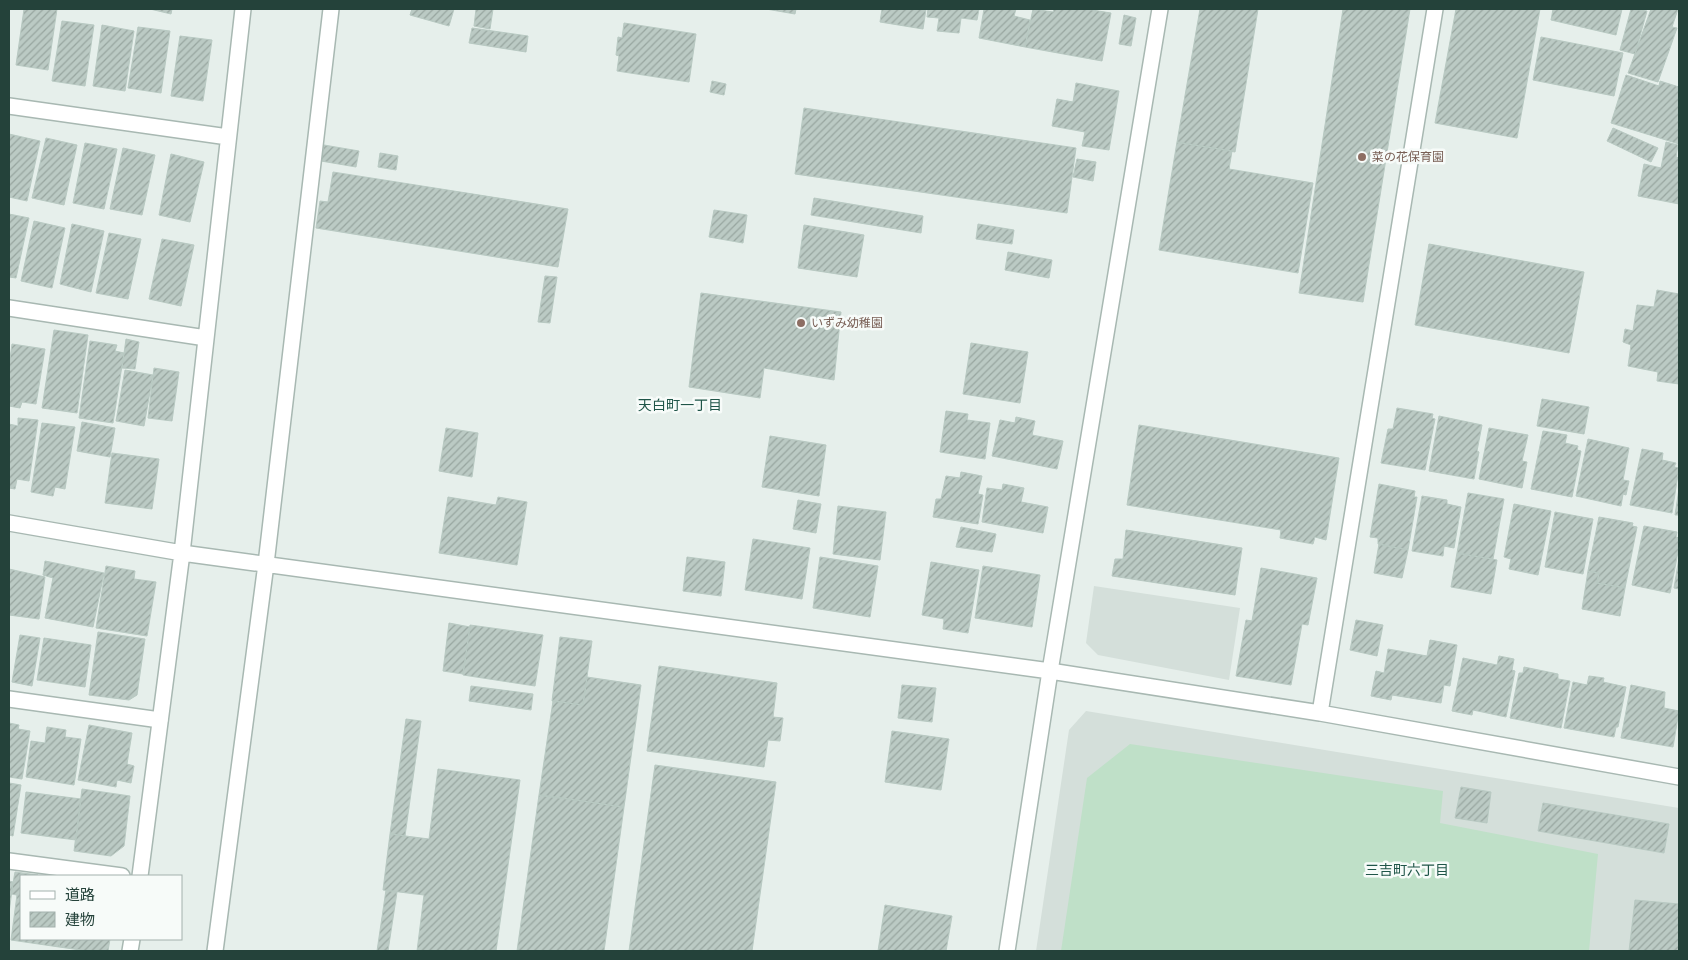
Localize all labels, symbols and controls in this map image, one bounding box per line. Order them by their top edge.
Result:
place label: 菜の花保育園 [1372,149,1444,163]
marker: 菜の花保育園 [1356,151,1368,163]
place label: いずみ幼稚園 [811,315,883,329]
marker: いずみ幼稚園 [795,317,807,329]
district label: 天白町一丁目 [638,396,722,413]
district label: 三吉町六丁目 [1365,861,1449,878]
legend [20,875,182,940]
text: 道路 [65,885,95,903]
text: 建物 [65,910,95,928]

